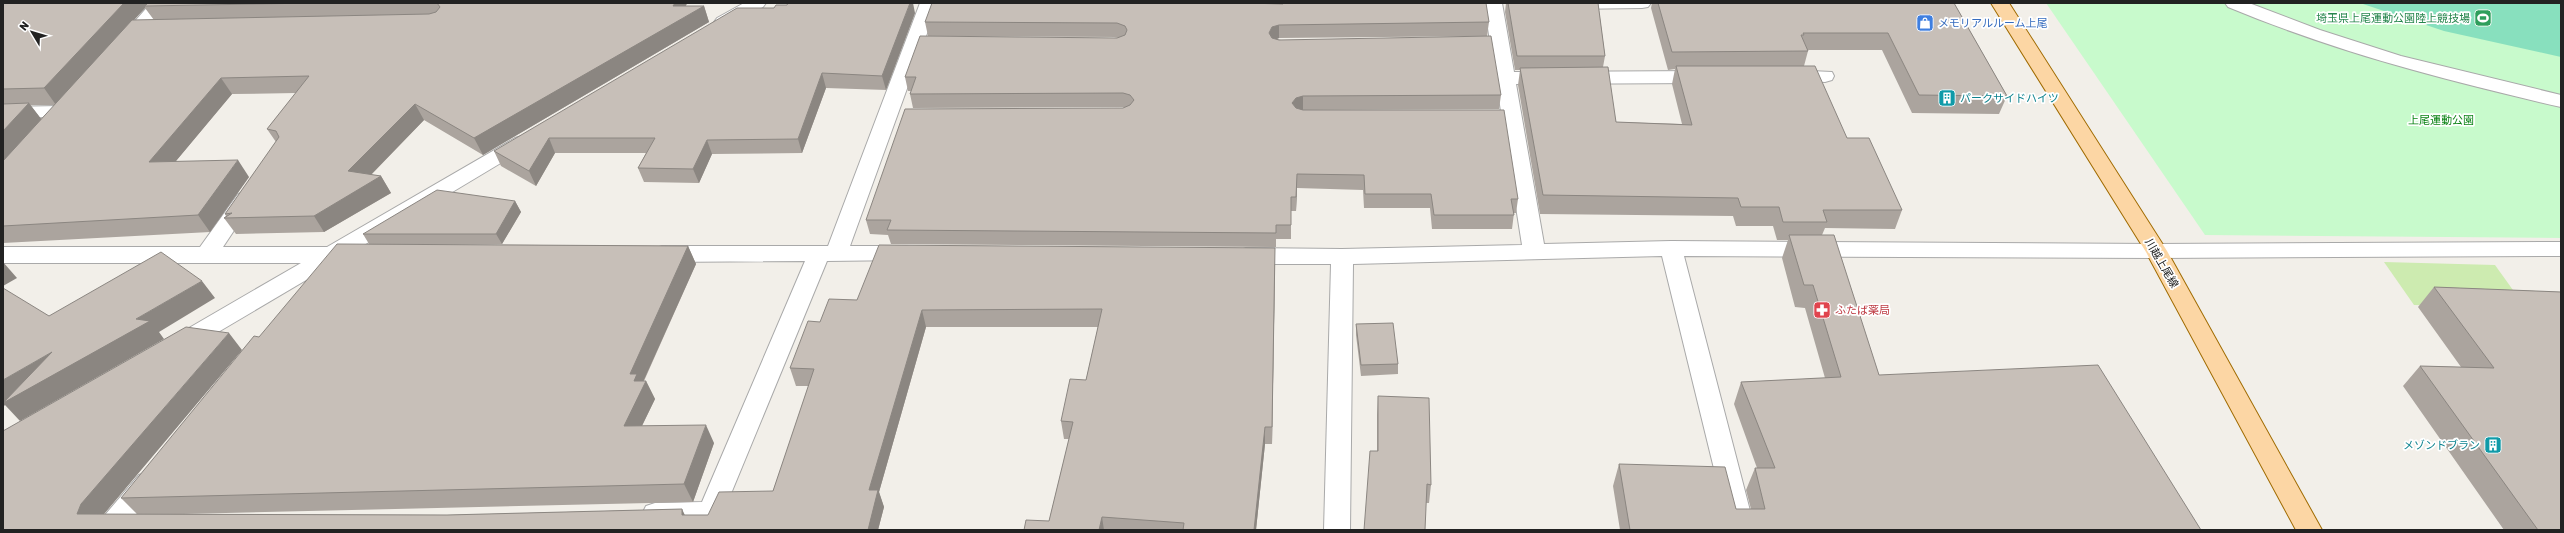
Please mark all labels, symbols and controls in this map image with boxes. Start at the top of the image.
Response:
sports icon: 埼玉県上尾運動公園陸上競技場 [2473,8,2493,28]
north arrow [12,12,52,52]
place label: 埼玉県上尾運動公園陸上競技場 [2316,12,2470,25]
shop icon: メモリアルルーム上尾 [1915,13,1935,33]
place label: メモリアルルーム上尾 [1938,17,2048,30]
text: N [17,19,32,33]
building icon: パークサイドハイツ [1937,88,1957,108]
place label: パークサイドハイツ [1960,92,2059,105]
park label: 上尾運動公園 [2408,114,2474,127]
street label: 川越上尾線 [2142,236,2181,290]
pharmacy icon: ふたば薬局 [1812,300,1832,320]
place label: ふたば薬局 [1835,304,1890,317]
building icon: メゾンドブラン [2483,435,2503,455]
place label: メゾンドブラン [2403,439,2480,452]

